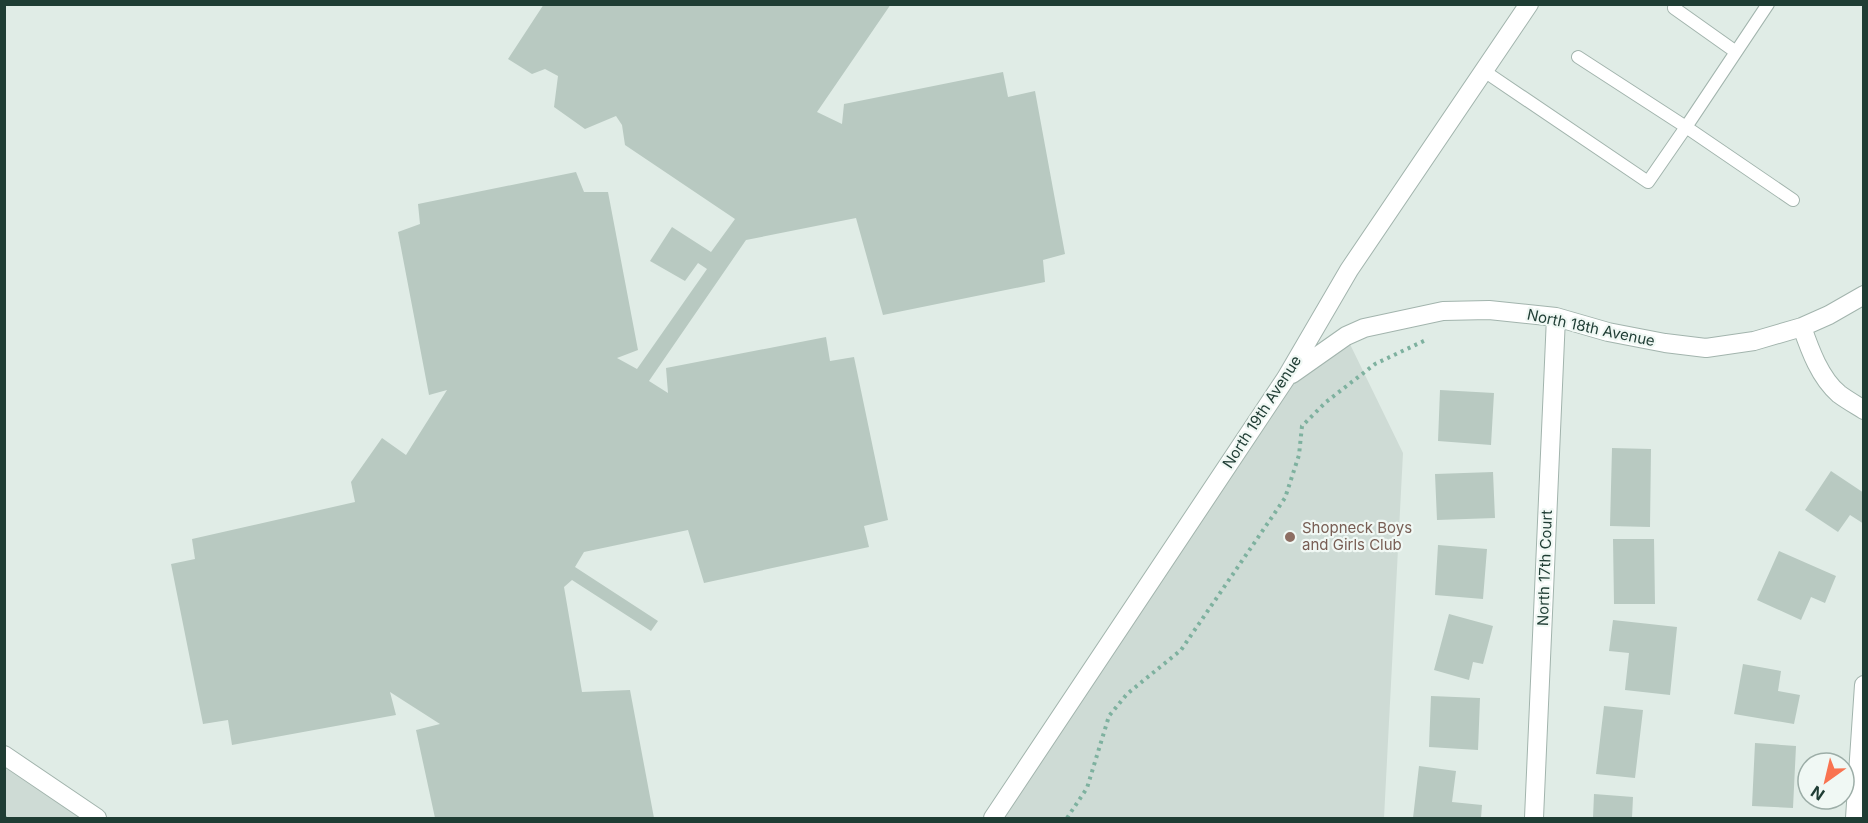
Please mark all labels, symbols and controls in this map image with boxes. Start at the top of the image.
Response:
street label: North 18th Avenue [1525,305,1657,350]
street label: North 19th Avenue [1218,352,1305,472]
street label: North 17th Court [1533,509,1556,626]
place label: Shopneck Boys and Girls Club [1302,518,1412,554]
marker: Shopneck Boys and Girls Club [1283,530,1297,544]
north arrow [1796,751,1856,811]
text: N [1807,782,1828,805]

